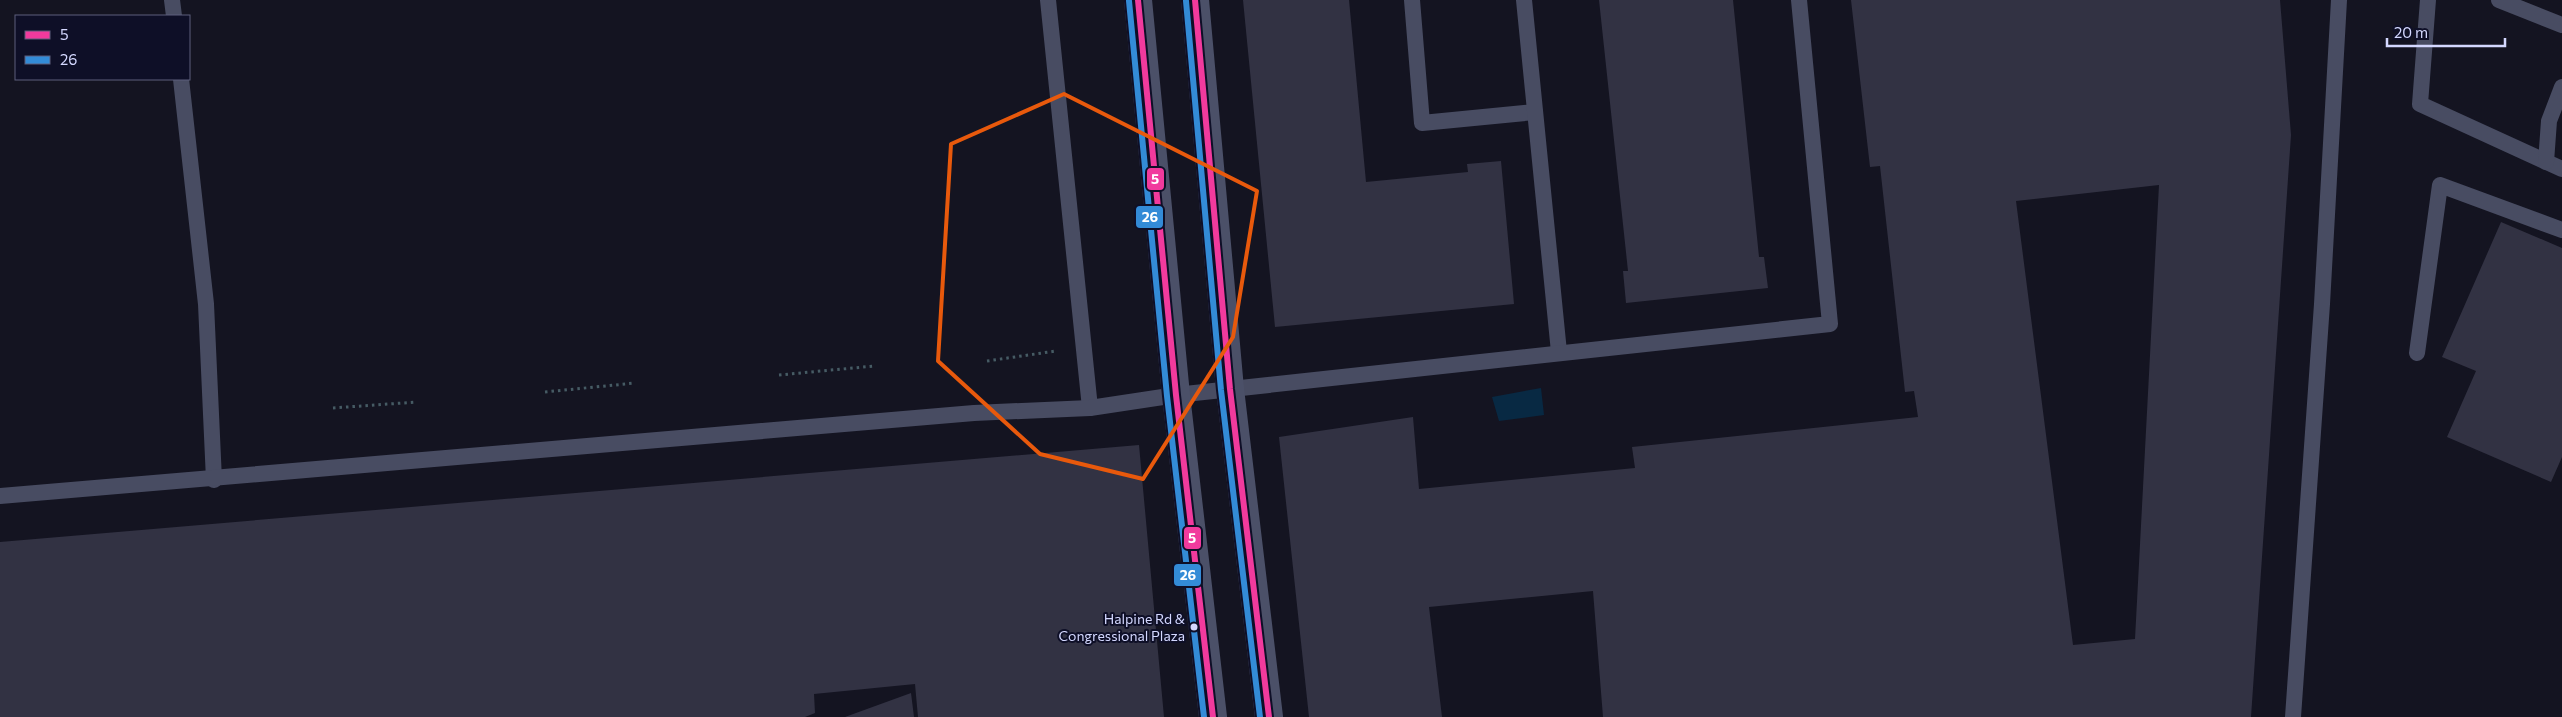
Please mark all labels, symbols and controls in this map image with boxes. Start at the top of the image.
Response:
legend [15,15,190,80]
scale bar [2387,15,2504,47]
text: 20 m [2394,23,2428,41]
text: 5 [60,25,69,43]
text: 26 [60,50,77,68]
line badge: 5 [1146,167,1165,191]
text: 5 [1151,170,1159,187]
line badge: 26 [1135,205,1164,229]
text: 26 [1142,208,1159,225]
line badge: 5 [1183,526,1202,550]
text: 5 [1188,529,1196,546]
line badge: 26 [1173,563,1202,587]
text: 26 [1180,566,1197,583]
place label: Halpine Rd & Congressional Plaza [1058,610,1186,644]
marker: Halpine Rd & Congressional Plaza [1189,622,1199,632]

